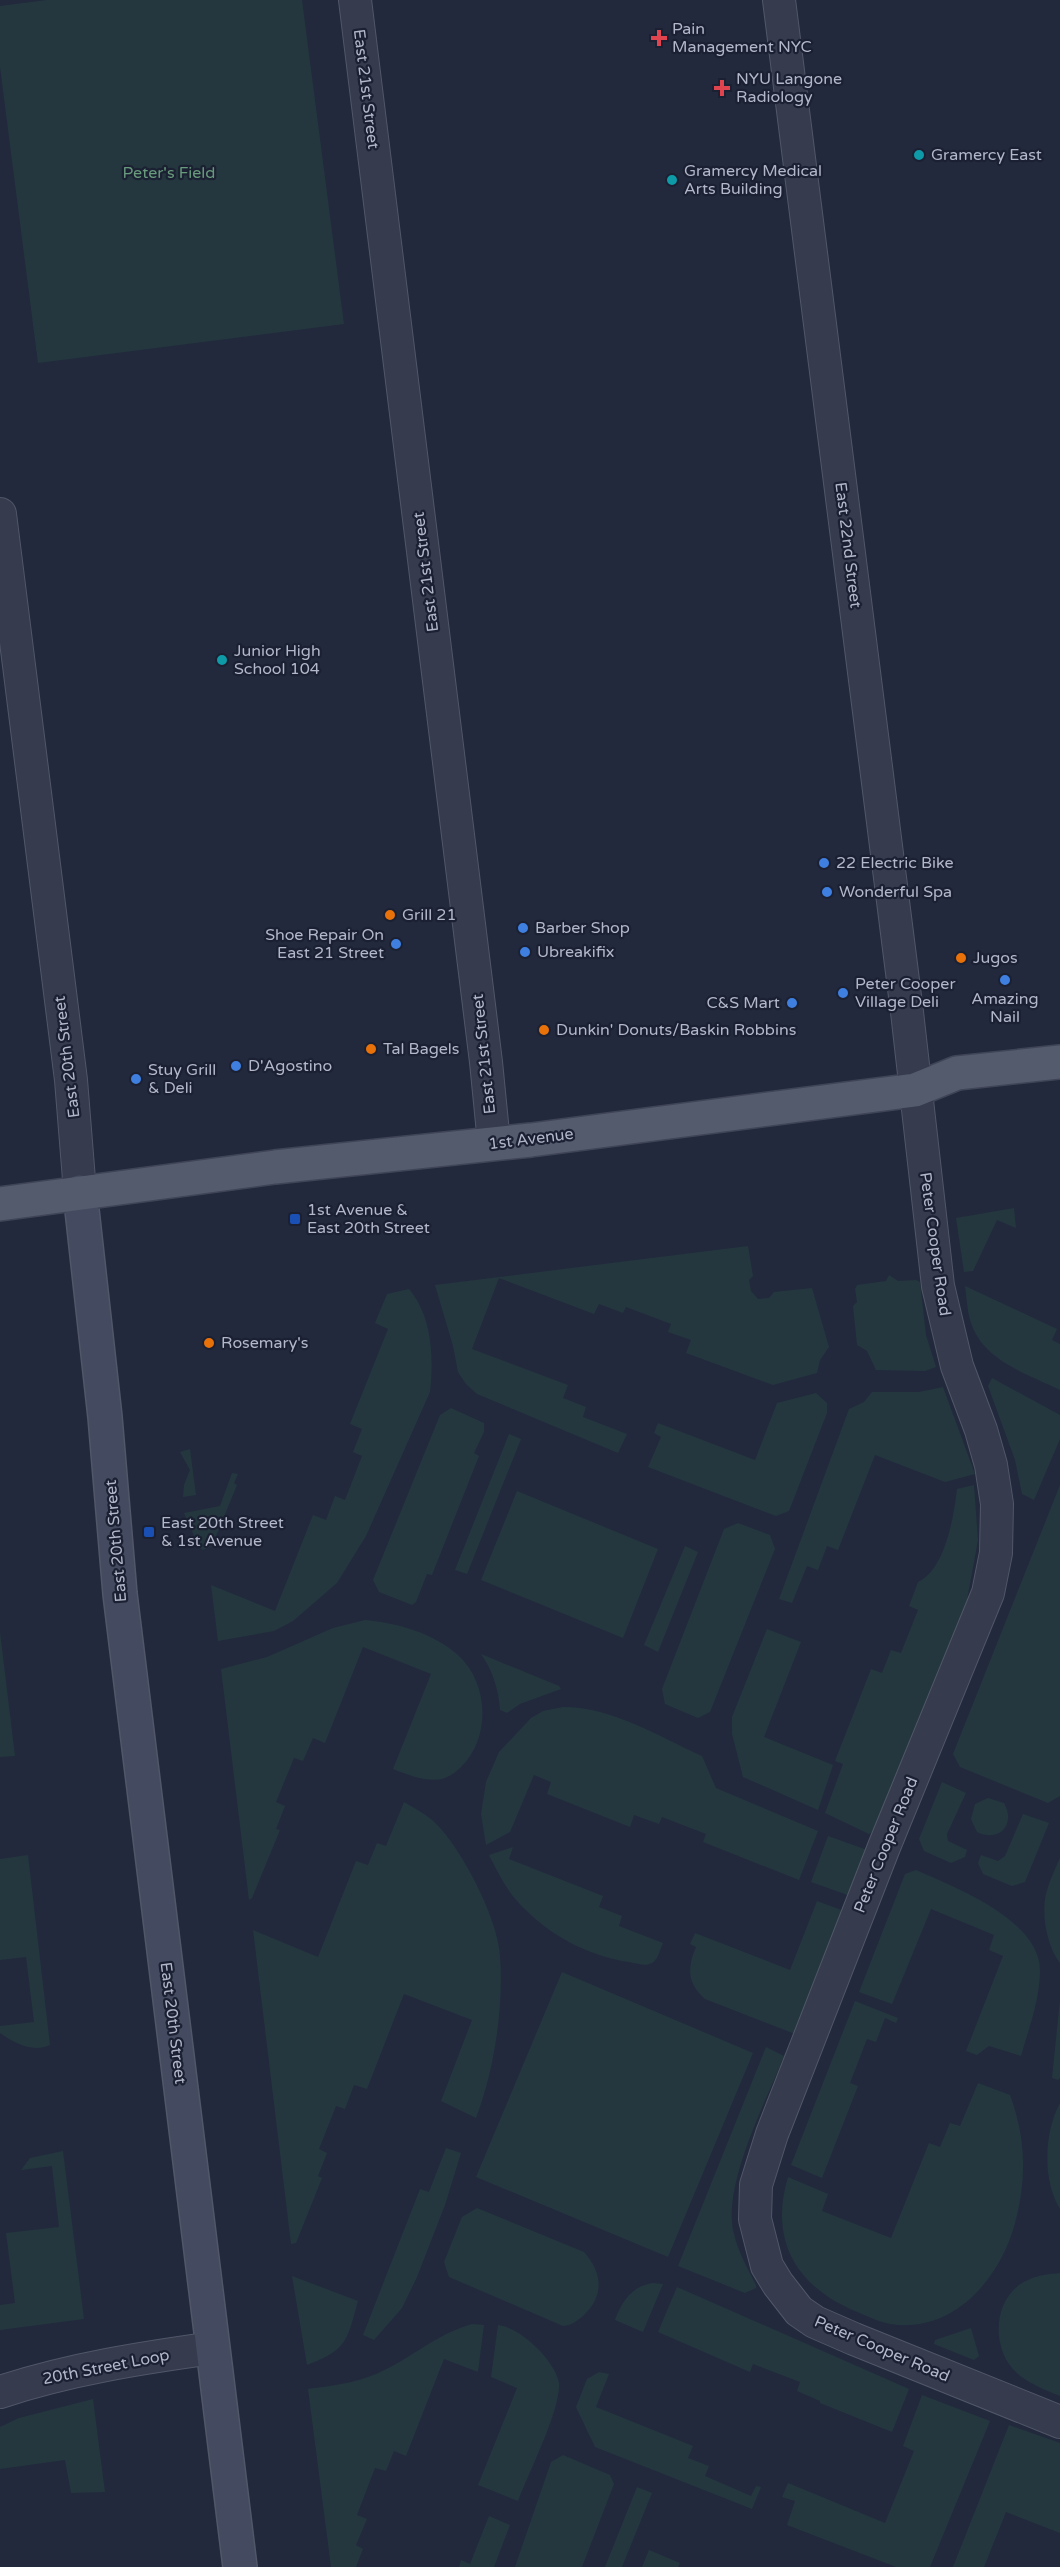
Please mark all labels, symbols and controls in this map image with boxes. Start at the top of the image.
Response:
place label: Pain Management NYC [672,19,812,57]
street label: East 21st Street [349,28,383,150]
marker: Pain Management NYC [650,29,668,47]
place label: NYU Langone Radiology [736,69,842,107]
marker: NYU Langone Radiology [713,79,731,97]
place label: Gramercy East [931,145,1042,165]
marker: Gramercy East [912,148,926,162]
place label: Gramercy Medical Arts Building [684,161,822,199]
park label: Peter's Field [123,163,215,183]
marker: Gramercy Medical Arts Building [665,173,679,187]
street label: East 22nd Street [830,481,866,609]
street label: East 21st Street [409,511,443,633]
place label: Junior High School 104 [234,641,321,679]
marker: Junior High School 104 [215,653,229,667]
place label: 22 Electric Bike [836,853,954,873]
marker: 22 Electric Bike [817,856,831,870]
place label: Wonderful Spa [839,882,952,902]
marker: Wonderful Spa [820,885,834,899]
place label: Grill 21 [402,905,456,925]
marker: Grill 21 [383,908,397,922]
place label: Barber Shop [535,918,630,938]
marker: Barber Shop [516,921,530,935]
place label: Shoe Repair On East 21 Street [265,925,384,963]
marker: Shoe Repair On East 21 Street [389,937,403,951]
place label: Ubreakifix [537,942,615,962]
marker: Ubreakifix [518,945,532,959]
place label: Jugos [973,948,1018,968]
marker: Jugos [954,951,968,965]
marker: Amazing Nail [998,973,1012,987]
place label: Peter Cooper Village Deli [855,974,956,1012]
marker: Peter Cooper Village Deli [836,986,850,1000]
place label: Amazing Nail [971,989,1039,1027]
street label: East 21st Street [468,993,500,1115]
place label: C&S Mart [707,993,780,1013]
street label: East 20th Street [50,995,84,1119]
marker: C&S Mart [785,996,799,1010]
place label: Dunkin' Donuts/Baskin Robbins [556,1020,796,1040]
marker: Dunkin' Donuts/Baskin Robbins [537,1023,551,1037]
place label: Tal Bagels [383,1039,460,1059]
marker: Tal Bagels [364,1042,378,1056]
place label: D'Agostino [248,1056,332,1076]
marker: D'Agostino [229,1059,243,1073]
place label: Stuy Grill & Deli [148,1060,216,1098]
marker: Stuy Grill & Deli [129,1072,143,1086]
street label: 1st Avenue [487,1124,575,1154]
street label: Peter Cooper Road [915,1171,955,1317]
place label: 1st Avenue & East 20th Street [307,1200,430,1238]
marker: 1st Avenue & East 20th Street [288,1212,302,1226]
place label: Rosemary's [221,1333,309,1353]
marker: Rosemary's [202,1336,216,1350]
street label: East 20th Street [101,1479,131,1603]
place label: East 20th Street & 1st Avenue [161,1513,284,1551]
marker: East 20th Street & 1st Avenue [142,1525,156,1539]
street label: Peter Cooper Road [850,1774,922,1916]
street label: East 20th Street [156,1961,190,2085]
street label: Peter Cooper Road [811,2311,953,2387]
street label: 20th Street Loop [41,2345,171,2389]

